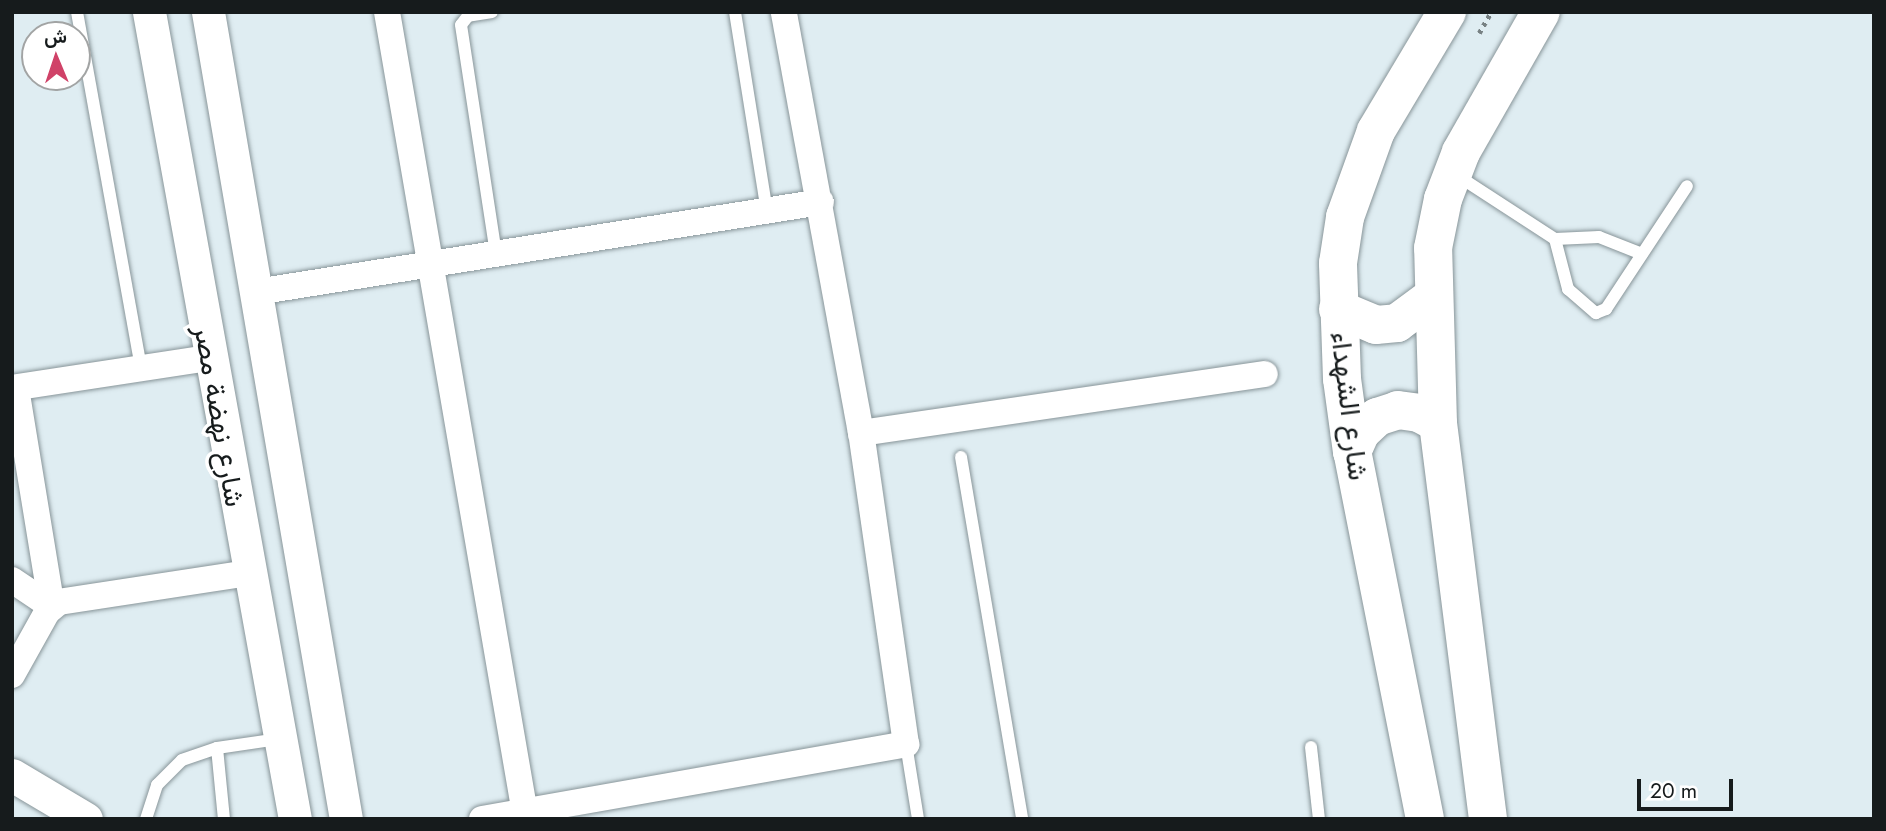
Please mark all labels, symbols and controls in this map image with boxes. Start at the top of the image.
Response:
north arrow [21,21,91,91]
text: ش [43,23,67,50]
street label: شارع نهضة مصر [187,323,251,509]
street label: شارع الشهداء [1323,330,1375,482]
scale bar [1641,764,1737,808]
text: 20 m [1650,776,1697,806]

